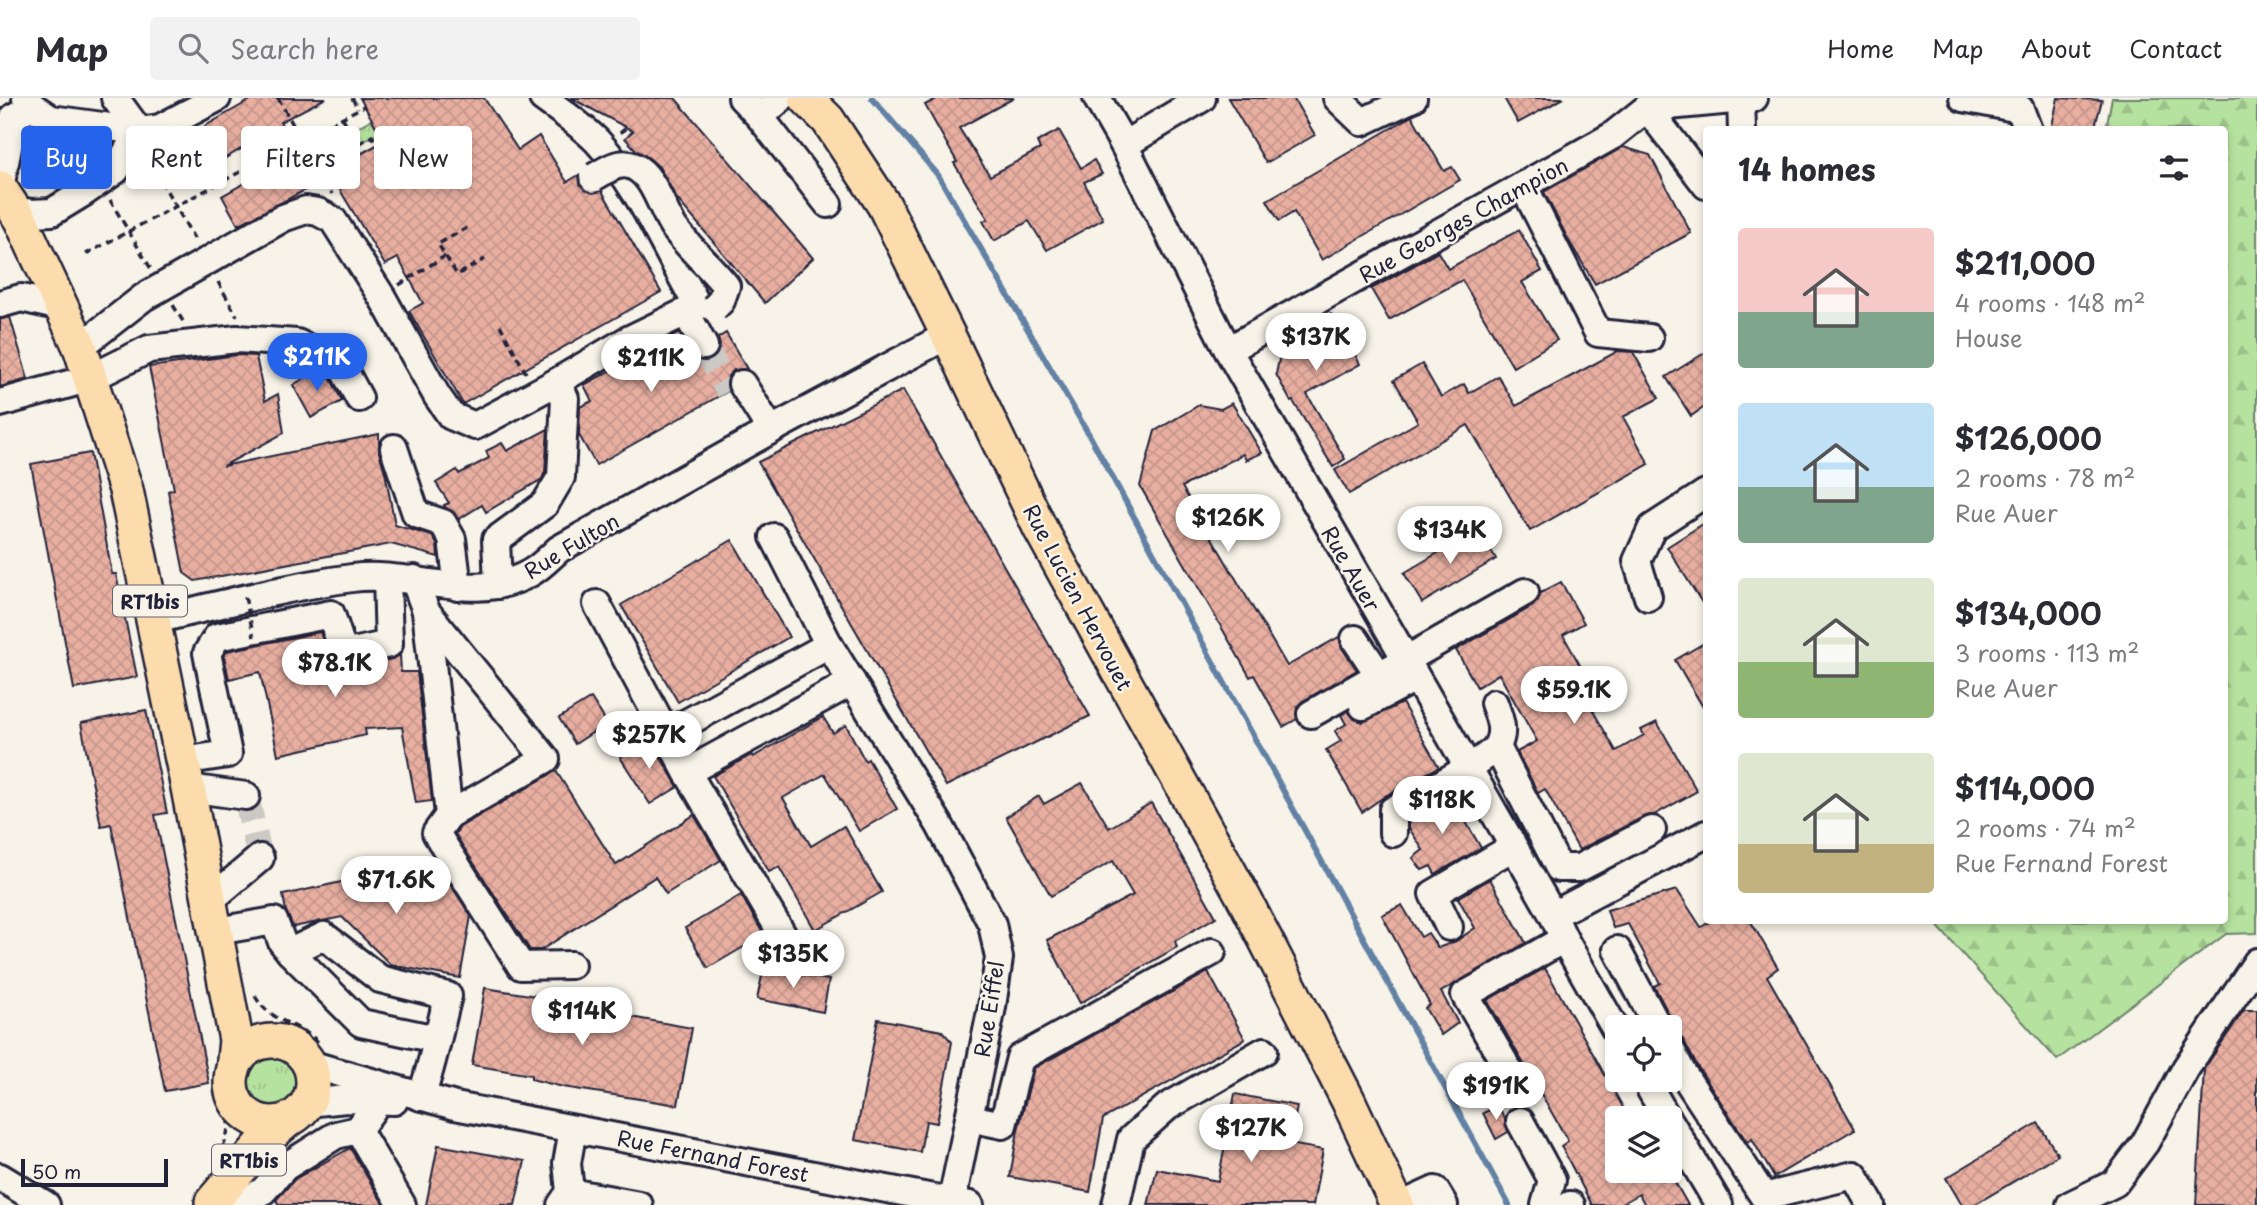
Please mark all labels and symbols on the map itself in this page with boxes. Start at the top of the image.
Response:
street label: Rue Georges Champion [1353,148,1573,290]
pin: $137K [1267,314,1365,373]
pin: $211K [268,334,366,393]
pin: $211K [602,334,700,394]
pin: $126K [1179,494,1277,554]
street label: Rue Lucien Hervouet [1016,498,1142,696]
street label: Rue Fulton [517,504,625,586]
pin: $134K [1401,506,1499,566]
street label: Rue Auer [1315,519,1389,617]
road number: RT1bis [113,586,187,616]
pin: $78.1K [278,640,392,699]
pin: $59.1K [1517,666,1631,726]
pin: $257K [600,712,698,771]
pin: $118K [1393,776,1491,836]
pin: $71.6K [339,856,453,916]
pin: $135K [744,930,842,990]
street label: Rue Eiffel [965,959,1011,1059]
pin: $114K [533,988,631,1047]
pin: $191K [1447,1062,1545,1122]
pin: $127K [1202,1104,1300,1164]
street label: Rue Fernand Forest [615,1121,811,1189]
road number: RT1bis [212,1144,286,1176]
scale bar [21,1156,168,1188]

